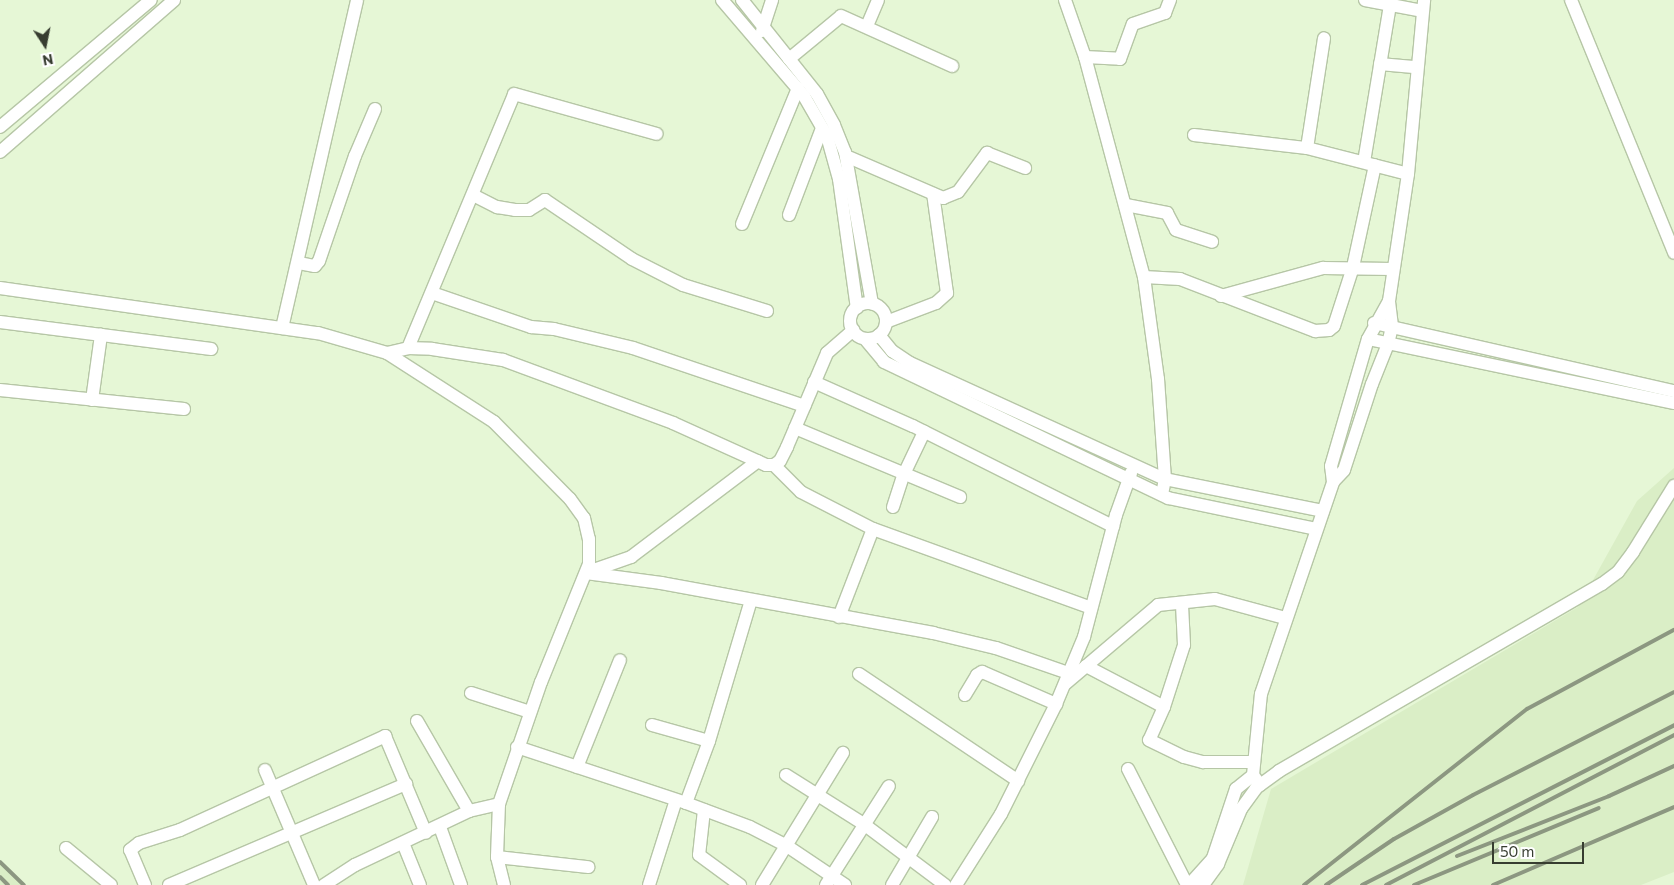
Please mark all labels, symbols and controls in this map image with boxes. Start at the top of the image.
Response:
north arrow [20,20,70,70]
text: N [41,51,55,70]
scale bar [1494,832,1586,864]
text: 50 m [1500,842,1534,860]

